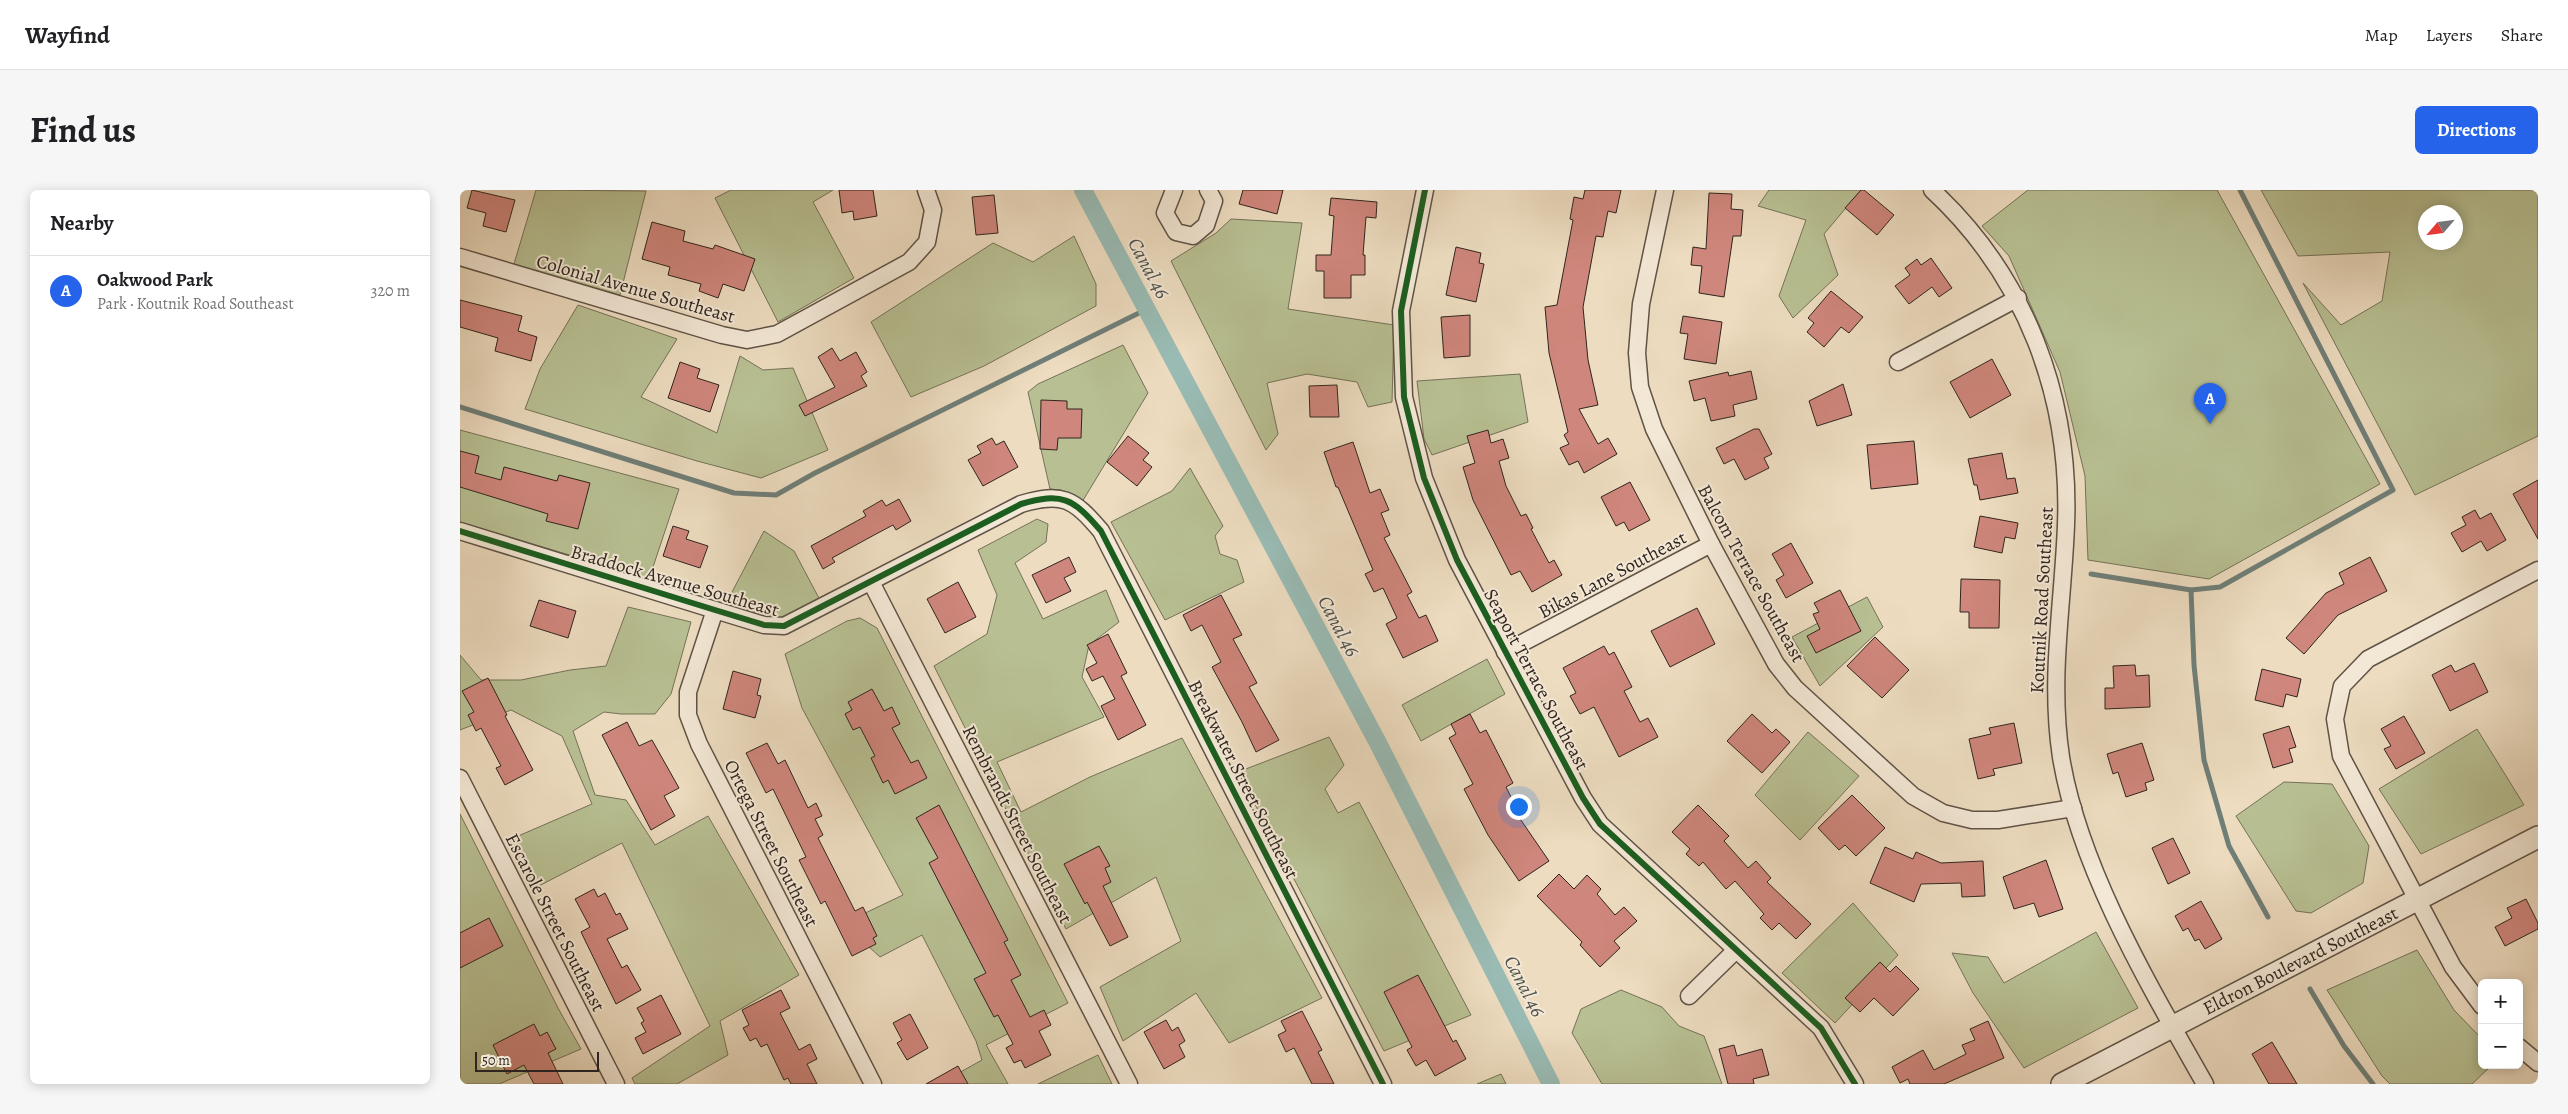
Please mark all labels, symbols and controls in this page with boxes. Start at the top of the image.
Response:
text: Wayfind [25,19,110,51]
text: Map [2365,23,2398,47]
text: Layers [2426,23,2473,47]
text: Share [2501,23,2543,47]
text: Find us [30,106,136,154]
button: Directions [2415,106,2538,154]
north arrow [2418,205,2463,250]
text: Nearby [50,209,113,237]
water label: Canal 46 [1121,233,1176,304]
street label: Colonial Avenue Southeast [533,248,738,330]
text: Oakwood Park [97,267,213,293]
text: A [61,280,71,302]
text: 320 m [371,280,410,302]
text: Park · Koutnik Road Southeast [97,293,294,315]
pin: A [2194,383,2226,424]
street label: Balcom Terrace Southeast [1691,480,1811,667]
street label: Koutnik Road Southeast [2024,506,2060,694]
street label: Bikas Lane Southeast [1534,525,1691,625]
street label: Braddock Avenue Southeast [567,539,782,623]
street label: Seaport Terrace Southeast [1477,584,1595,775]
water label: Canal 46 [1311,591,1366,662]
street label: Breakwater Street Southeast [1181,675,1305,884]
street label: Rembrandt Street Southeast [956,721,1078,928]
street label: Ortega Street Southeast [718,755,825,932]
your location [1506,794,1532,820]
street label: Escarole Street Southeast [499,829,611,1016]
street label: Eldron Boulevard Southeast [2198,900,2403,1022]
water label: Canal 46 [1498,951,1552,1022]
map controls [2478,979,2523,1069]
button: + [2478,979,2523,1024]
button: − [2478,1024,2523,1069]
scale bar [475,1049,599,1072]
text: 50 m [482,1051,510,1070]

